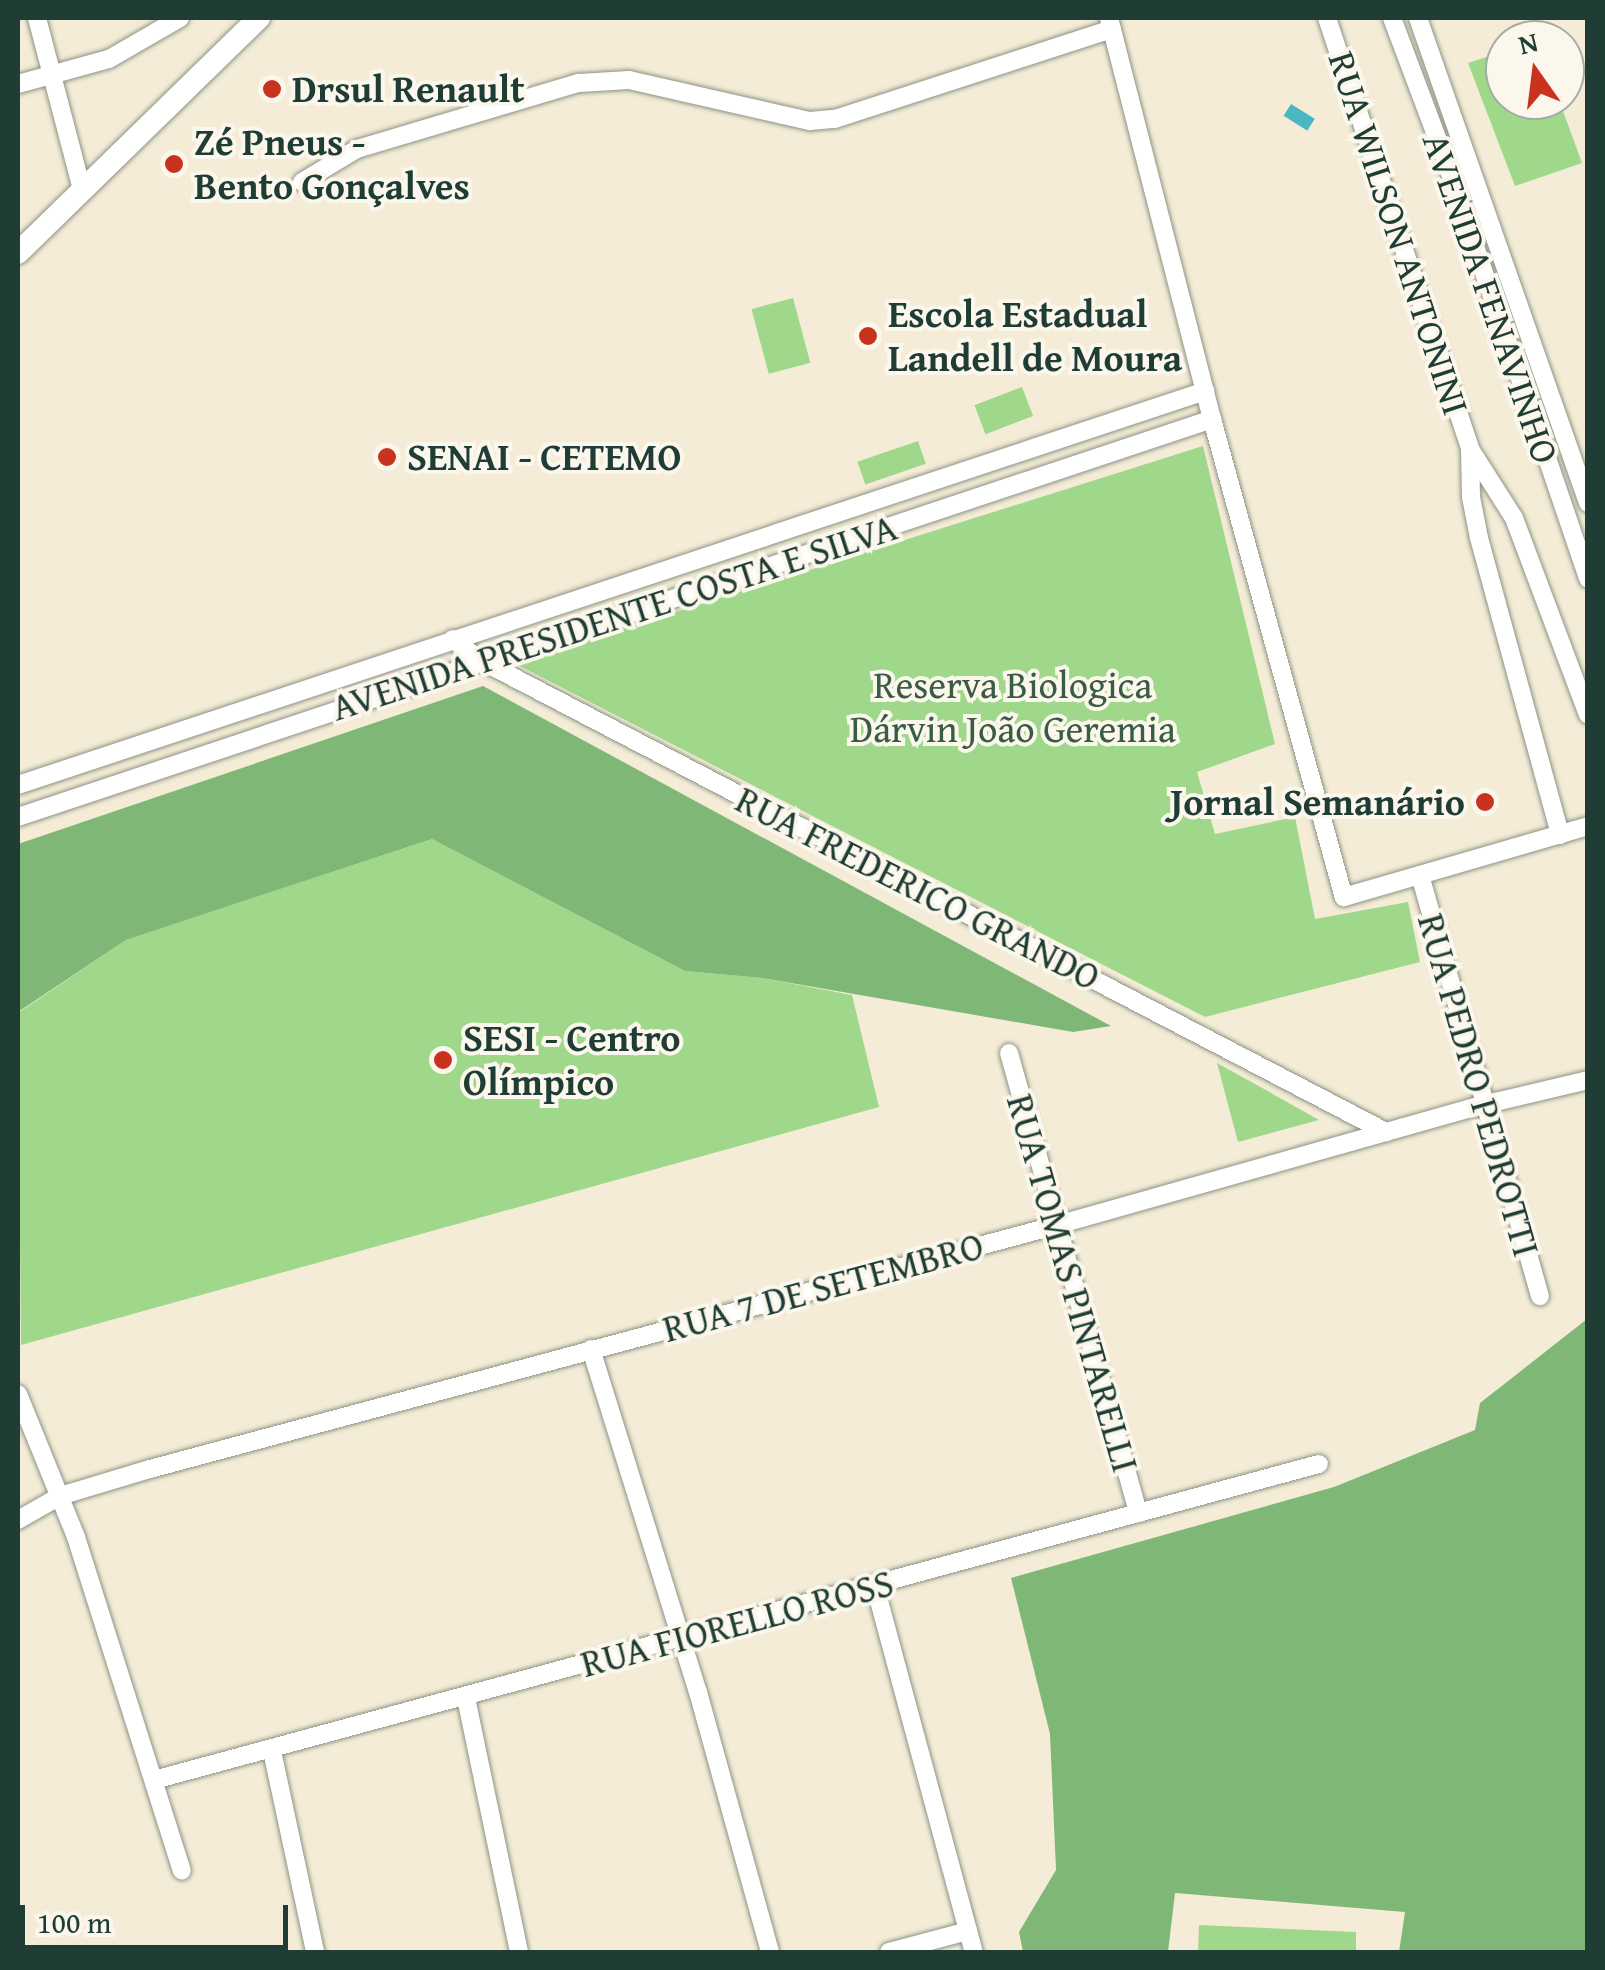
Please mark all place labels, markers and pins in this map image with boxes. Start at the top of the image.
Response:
place label: Drsul Renault [292,66,525,112]
marker: Drsul Renault [261,78,283,100]
place label: Zé Pneus - Bento Gonçalves [194,119,470,208]
marker: Zé Pneus - Bento Gonçalves [163,153,185,175]
place label: Escola Estadual Landell de Moura [888,291,1182,380]
marker: Escola Estadual Landell de Moura [857,325,879,347]
place label: SENAI - CETEMO [407,434,681,480]
marker: SENAI - CETEMO [376,446,398,468]
place label: Jornal Semanário [1170,779,1465,825]
marker: Jornal Semanário [1474,791,1496,813]
place label: SESI - Centro Olímpico [463,1015,681,1104]
marker: SESI - Centro Olímpico [432,1049,454,1071]

